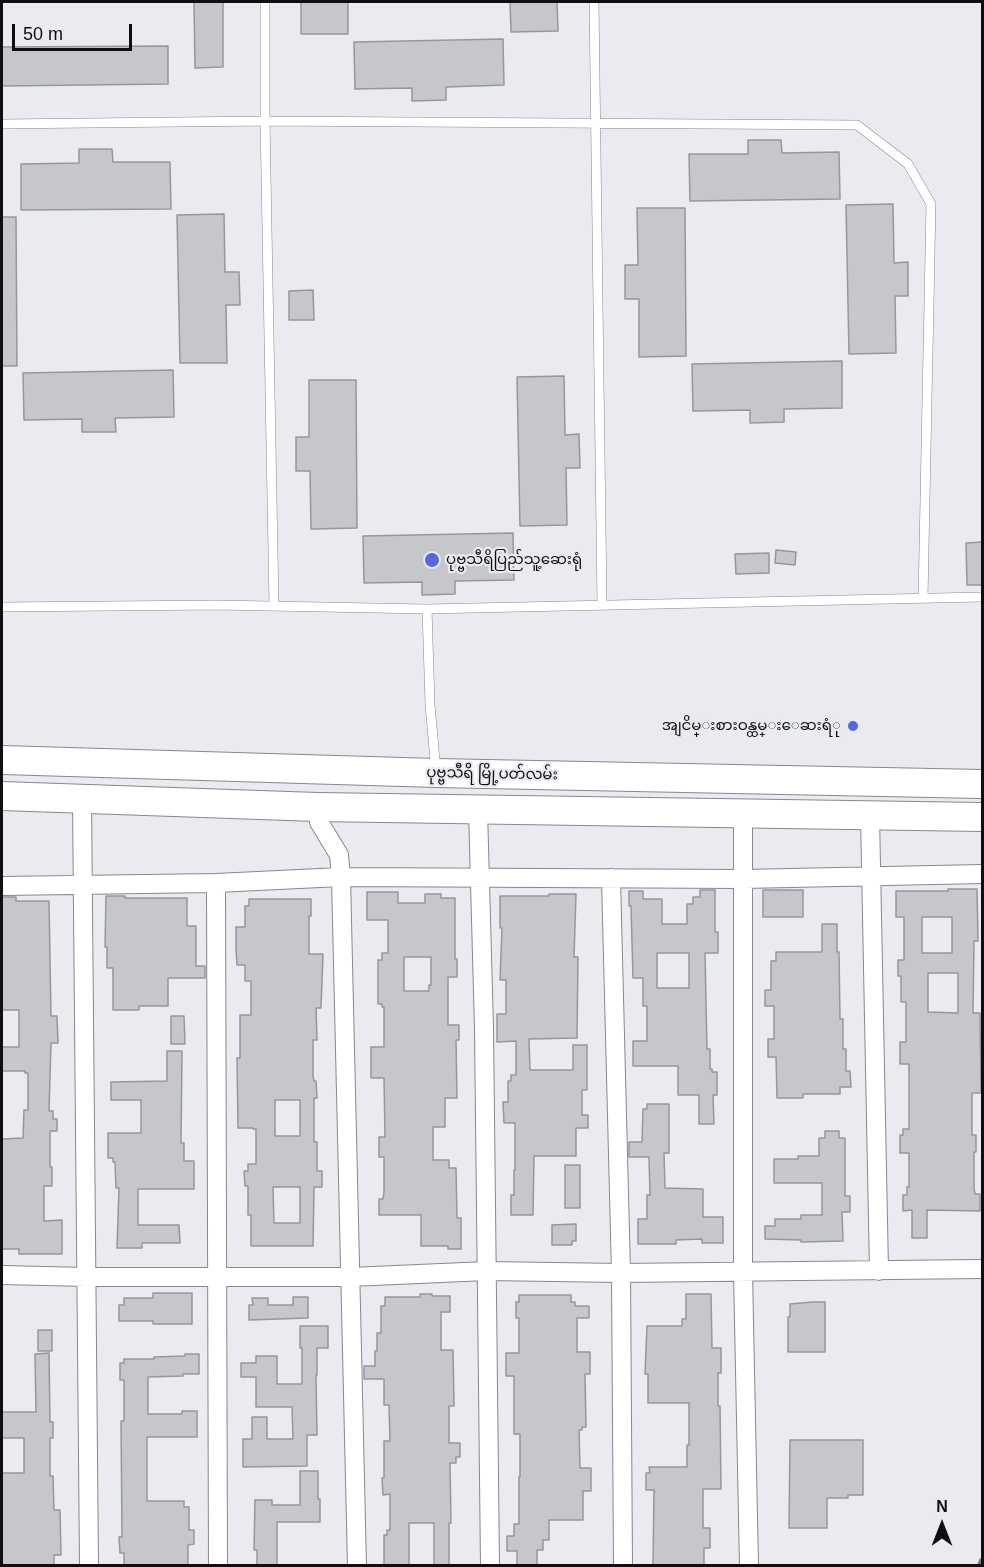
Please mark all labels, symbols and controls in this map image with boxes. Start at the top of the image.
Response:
scale bar [15,12,135,50]
text: 50 m [23,24,63,44]
marker: ပုဗ္ဗသီရိပြည်သူ့ဆေးရုံ [423,551,441,569]
place label: ပုဗ္ဗသီရိပြည်သူ့ဆေးရုံ [446,551,582,569]
place label: အျငိမ္းစားဝန္ထမ္းေဆးရံု [662,717,841,735]
marker: အျငိမ္းစားဝန္ထမ္းေဆးရံု [846,719,860,733]
street label: ပုဗ္ဗသီရိ မြို့ပတ်လမ်း [426,764,558,784]
north arrow [912,1495,972,1555]
text: N [936,1498,948,1515]

